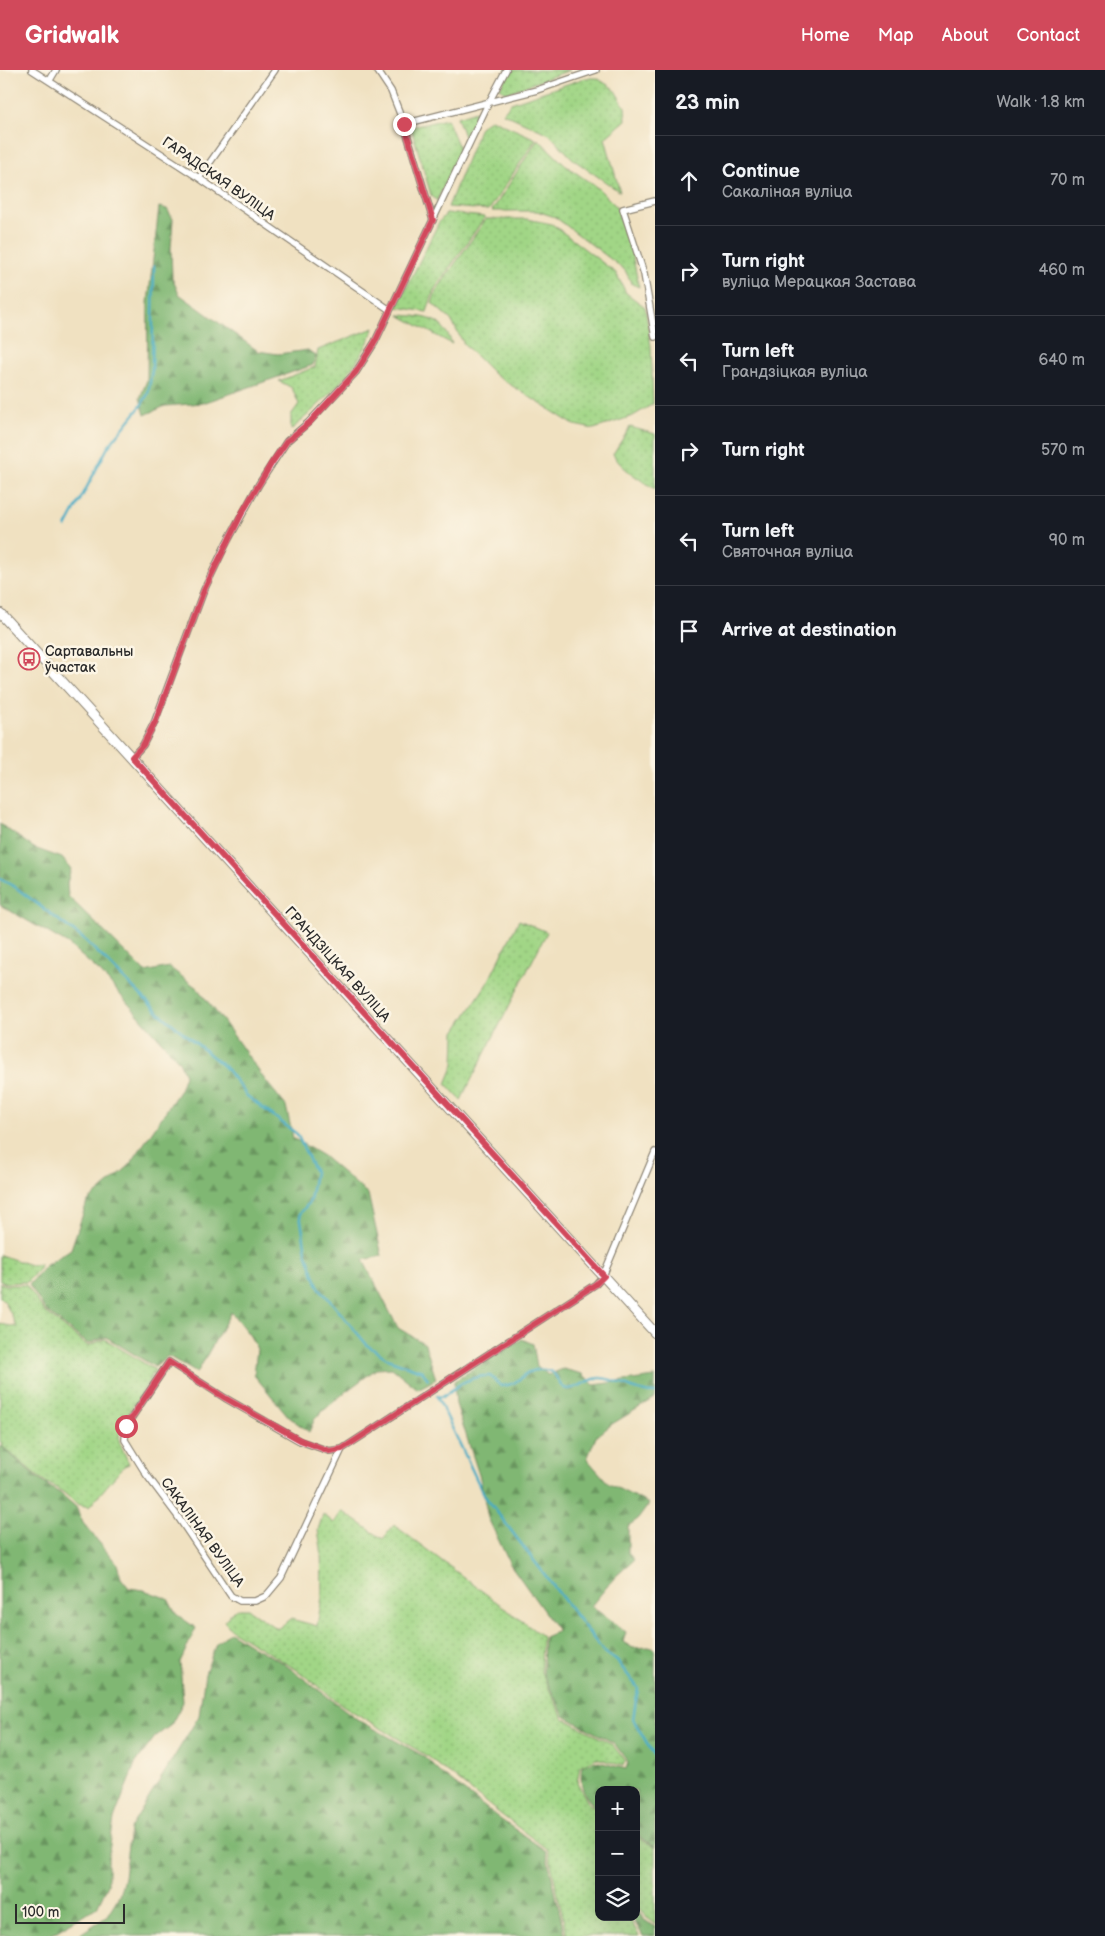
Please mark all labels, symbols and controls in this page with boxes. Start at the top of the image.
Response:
text: Gridwalk [25,21,119,50]
text: Home [801,25,850,46]
text: Map [878,25,914,46]
text: About [942,25,989,46]
text: Contact [1017,25,1080,46]
text: 23 min [675,90,740,115]
text: Walk · 1.8 km [996,93,1085,112]
route end [393,113,416,136]
street label: ГАРАДСКАЯ ВУЛІЦА [159,133,279,224]
text: Continue [722,160,800,183]
icon: ahead [675,167,703,195]
text: 70 m [1050,171,1085,190]
text: Сакаліная вуліца [722,183,852,202]
text: Turn right [722,250,805,273]
icon: right [675,257,703,285]
text: 460 m [1039,261,1085,280]
text: вуліца Мерацкая Застава [722,273,916,292]
text: Turn left [722,340,794,363]
icon: left [675,347,703,375]
text: 640 m [1039,351,1085,370]
text: Грандзіцкая вуліца [722,363,868,382]
icon: right [675,437,703,465]
text: Turn right [722,439,805,462]
text: 570 m [1041,441,1085,460]
text: Turn left [722,520,794,543]
icon: left [675,527,703,555]
text: 90 m [1049,531,1085,550]
text: Святочная вуліца [722,543,853,562]
icon: arrive [675,617,703,645]
text: Arrive at destination [722,619,897,642]
place label: Сартавальны ўчастак [45,643,133,676]
bus stop icon: Сартавальны ўчастак [17,647,41,671]
street label: ГРАНДЗІЦКАЯ ВУЛІЦА [281,903,394,1026]
route start [115,1415,138,1438]
street label: САКАЛІНАЯ ВУЛІЦА [157,1474,248,1591]
map controls [595,1786,640,1921]
button: + [595,1786,640,1831]
button: − [595,1831,640,1876]
button: layers [595,1876,640,1921]
scale bar [15,1901,125,1924]
text: 100 m [22,1904,59,1921]

